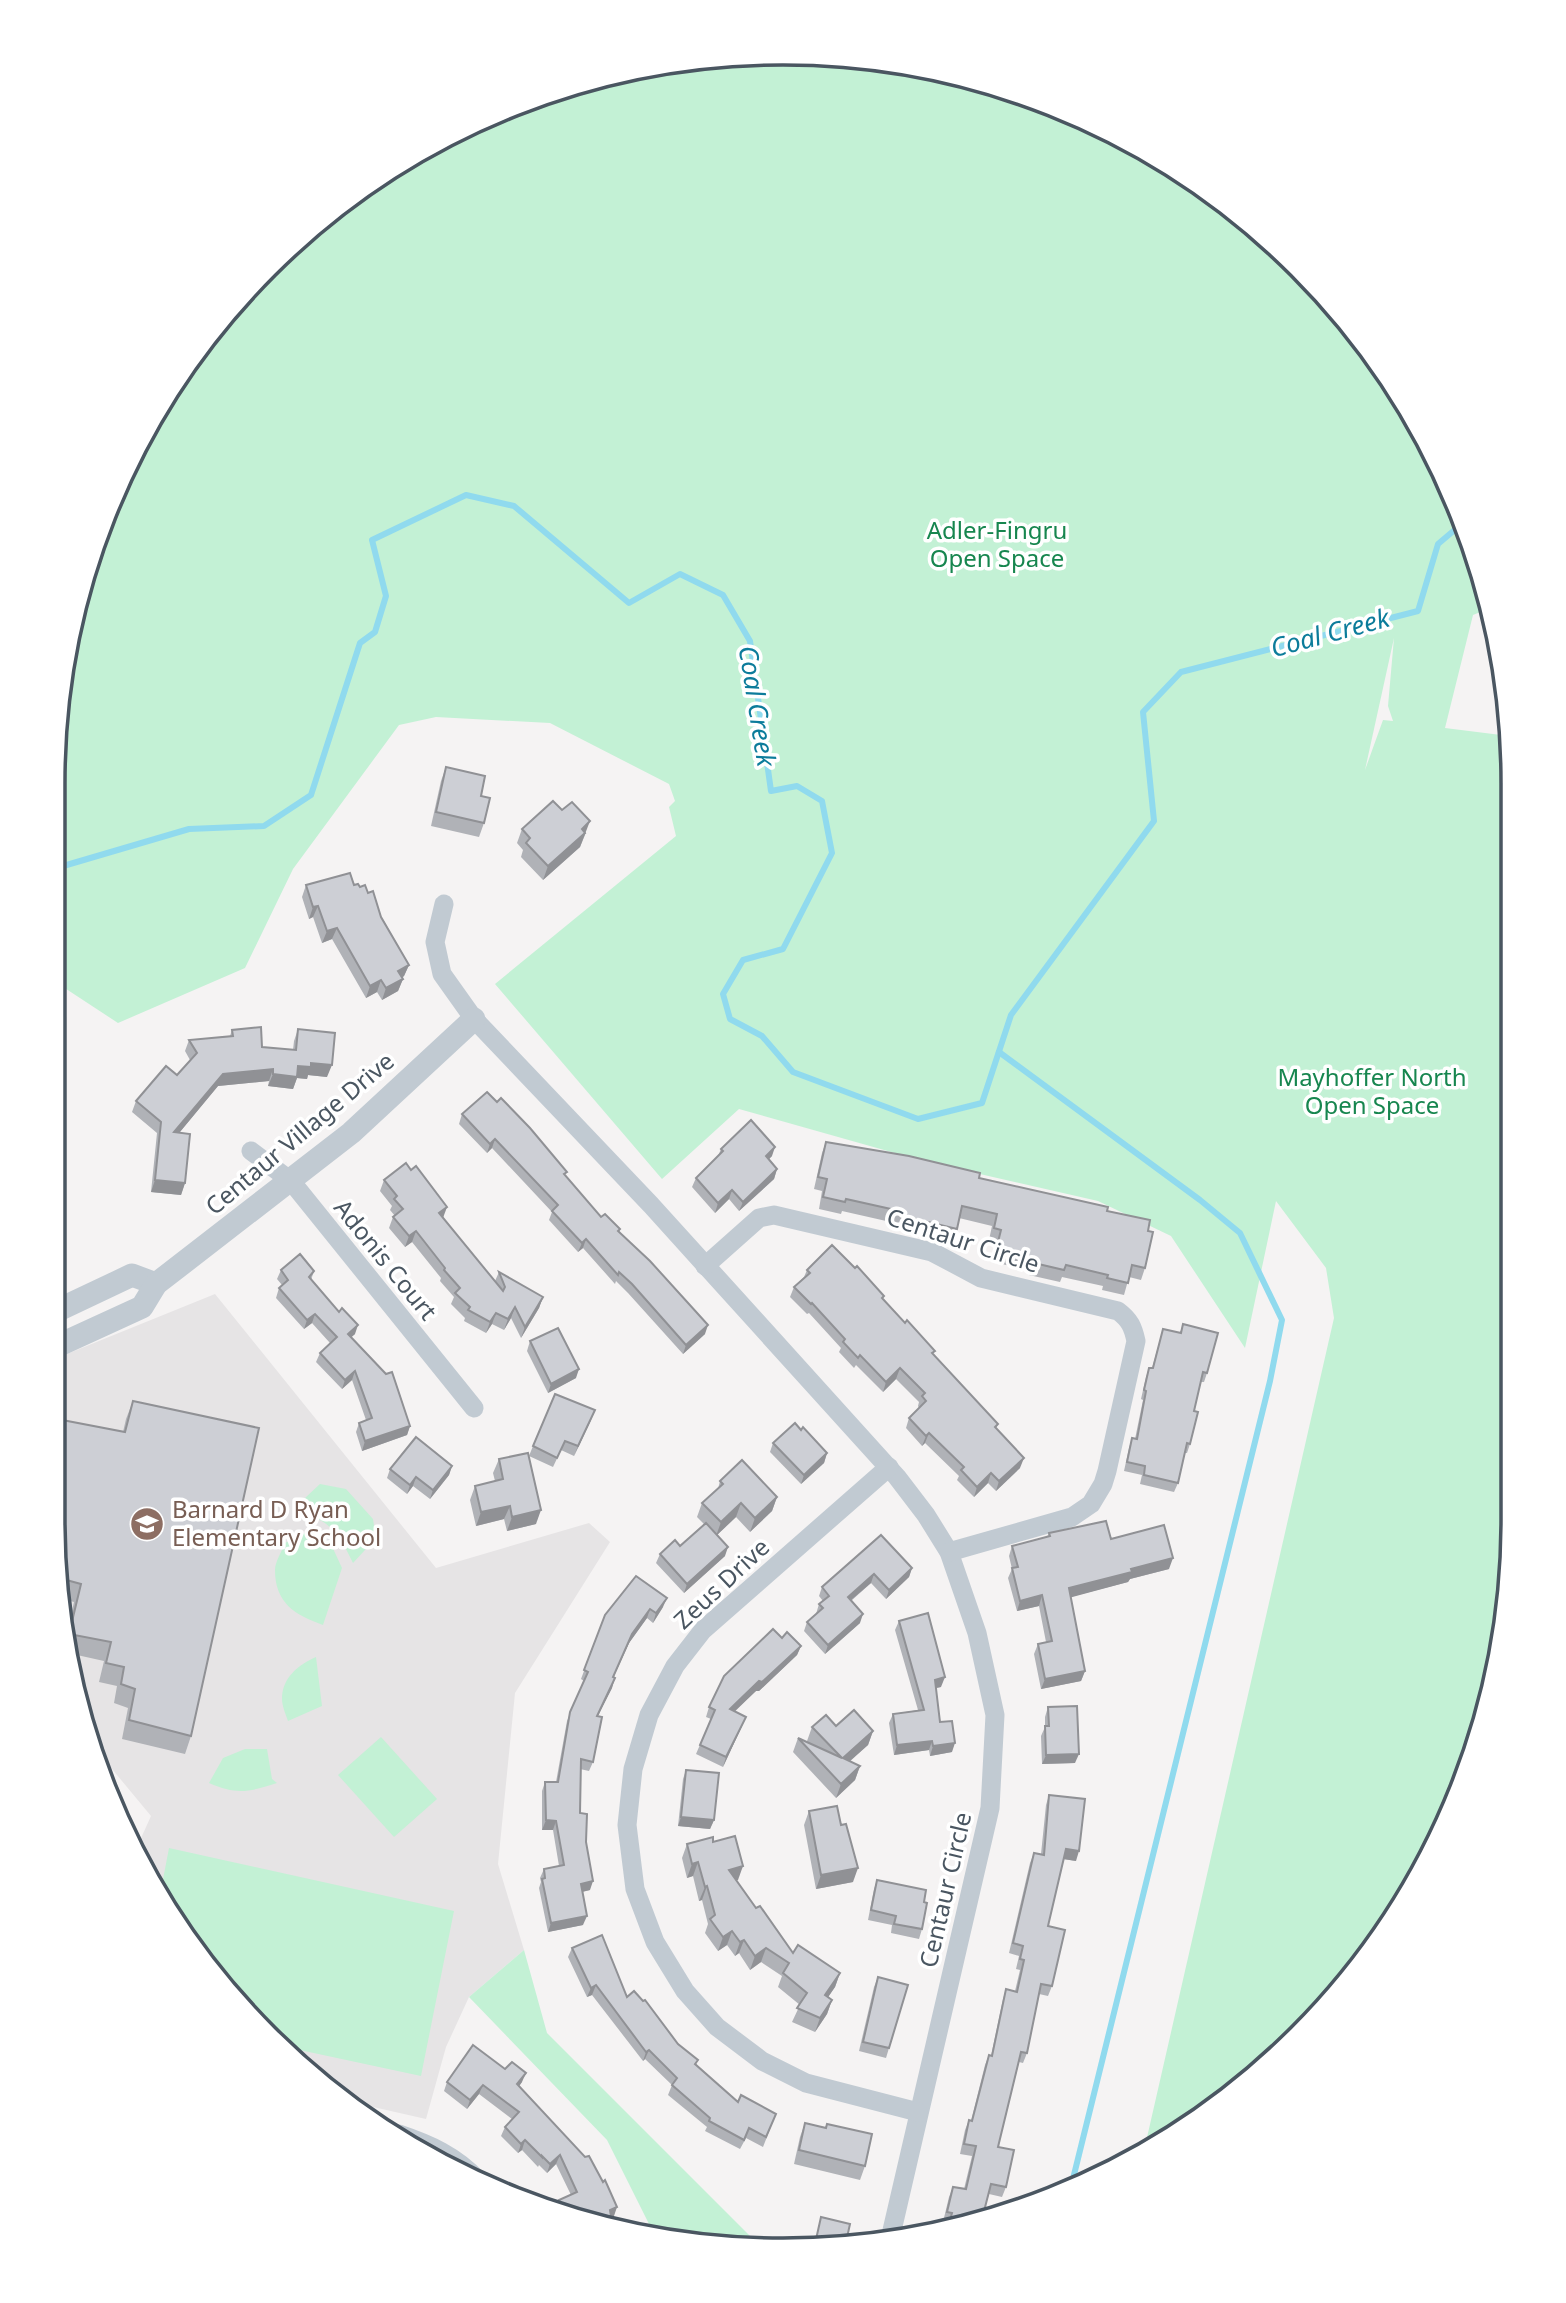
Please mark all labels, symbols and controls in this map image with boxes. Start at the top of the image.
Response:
park label: Adler-Fingru Open Space [927,513,1067,574]
water label: Coal Creek [1266,599,1394,665]
water label: Coal Creek [731,643,785,770]
street label: Centaur Village Drive [198,1044,400,1222]
park label: Mayhoffer North Open Space [1277,1060,1467,1121]
street label: Adonis Court [327,1192,445,1327]
street label: Centaur Circle [883,1199,1044,1280]
place label: Barnard D Ryan Elementary School [172,1492,381,1553]
school or university icon: Barnard D Ryan Elementary School [128,1505,166,1543]
street label: Zeus Drive [666,1530,776,1636]
street label: Centaur Circle [911,1809,978,1971]

